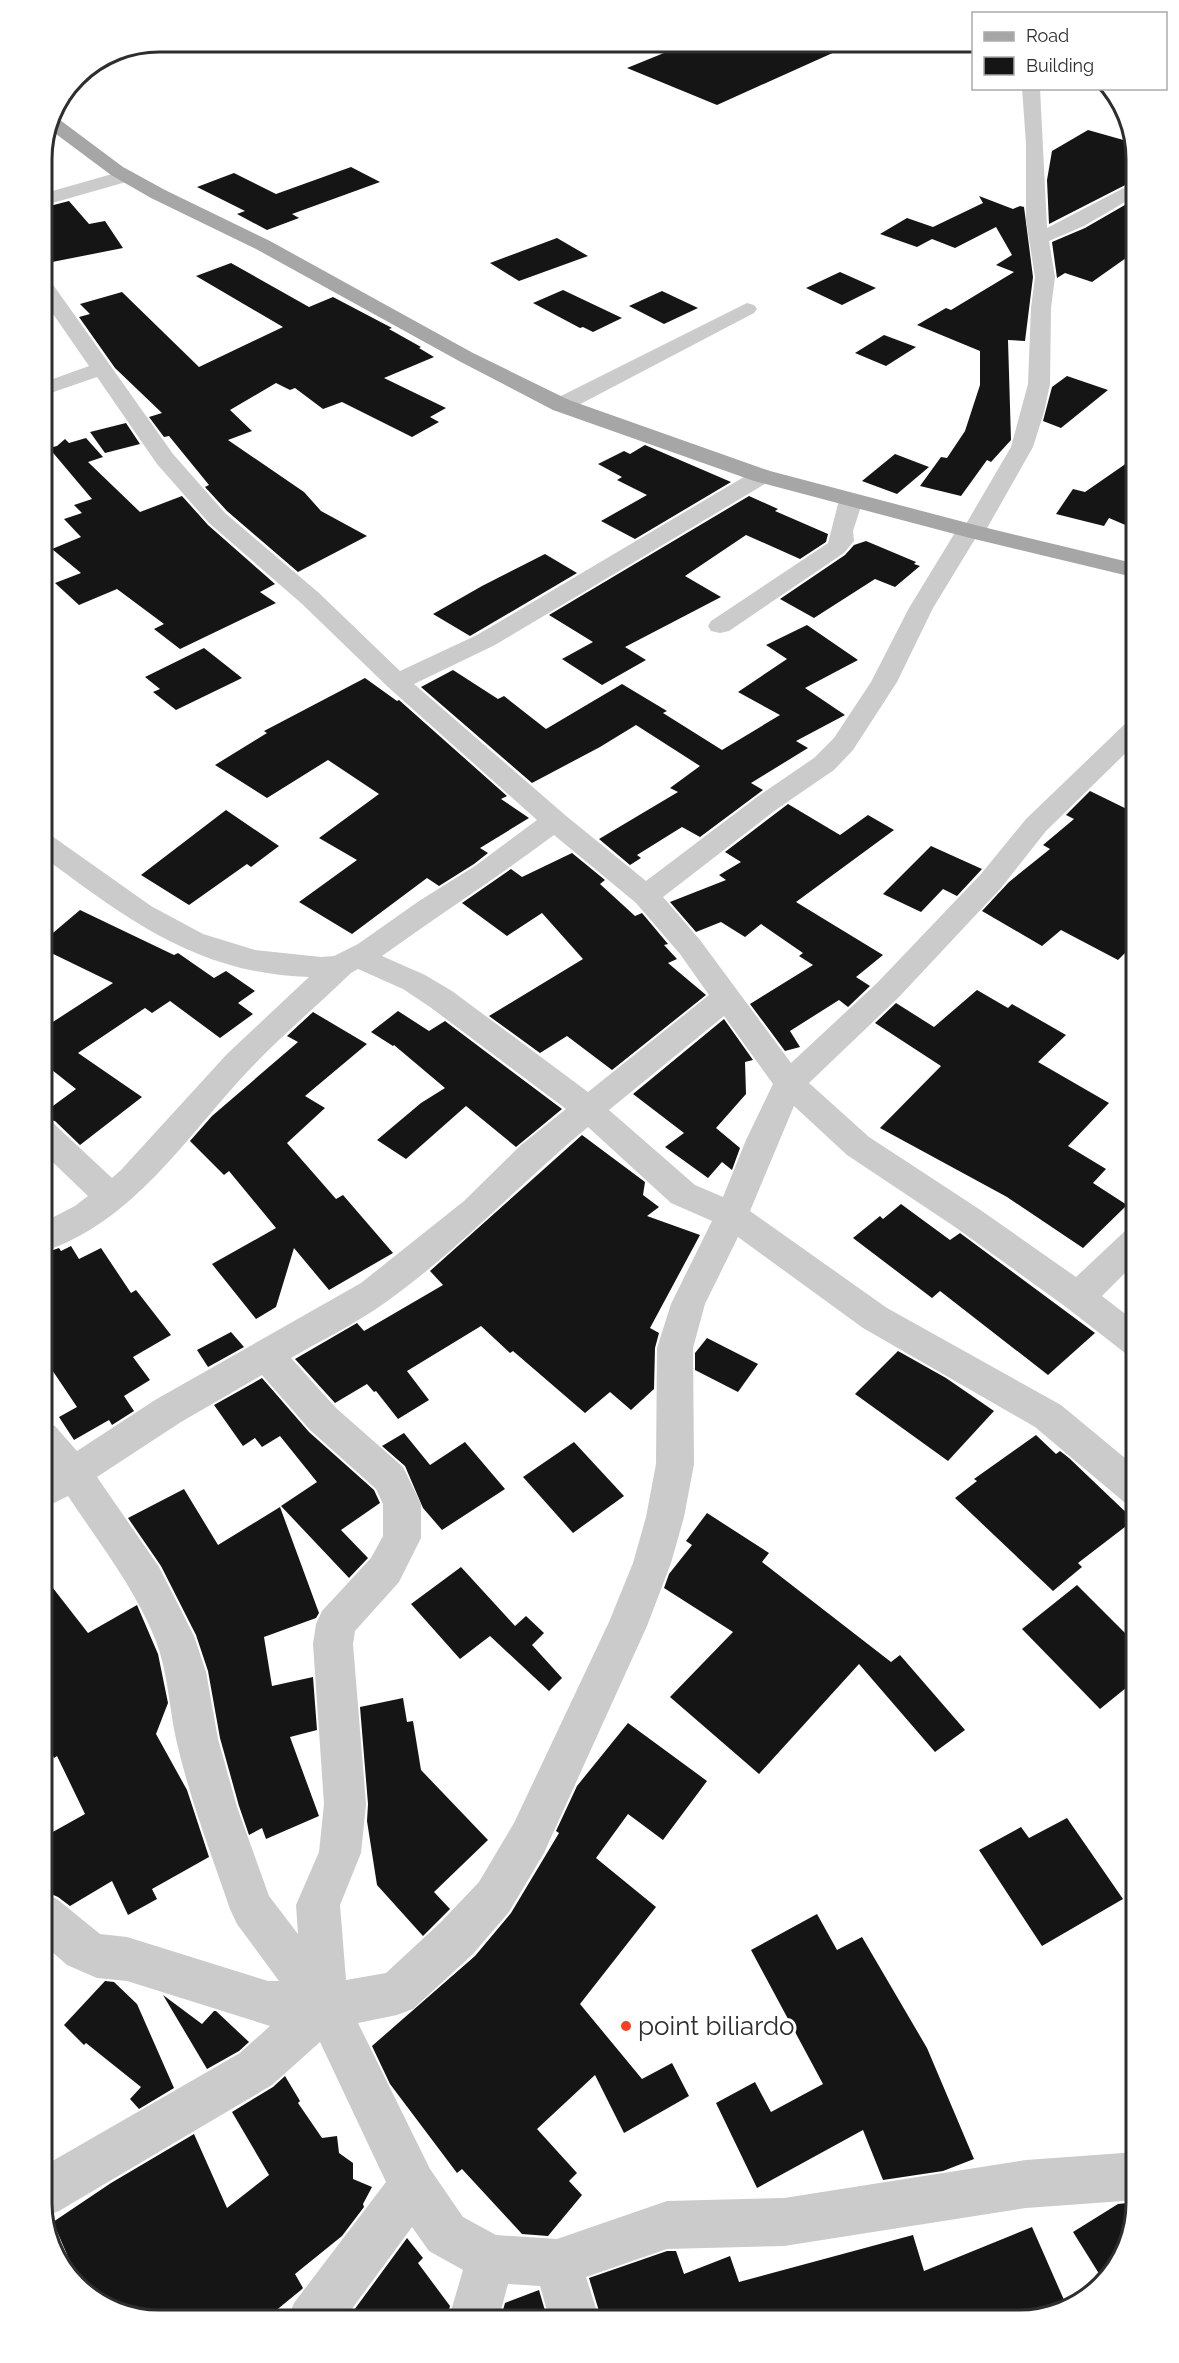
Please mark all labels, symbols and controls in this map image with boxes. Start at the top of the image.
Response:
legend [972,12,1167,90]
text: Road [1026,25,1069,46]
text: Building [1026,55,1094,76]
place label: point biliardo [638,2011,795,2041]
marker: point biliardo [619,2019,633,2033]

